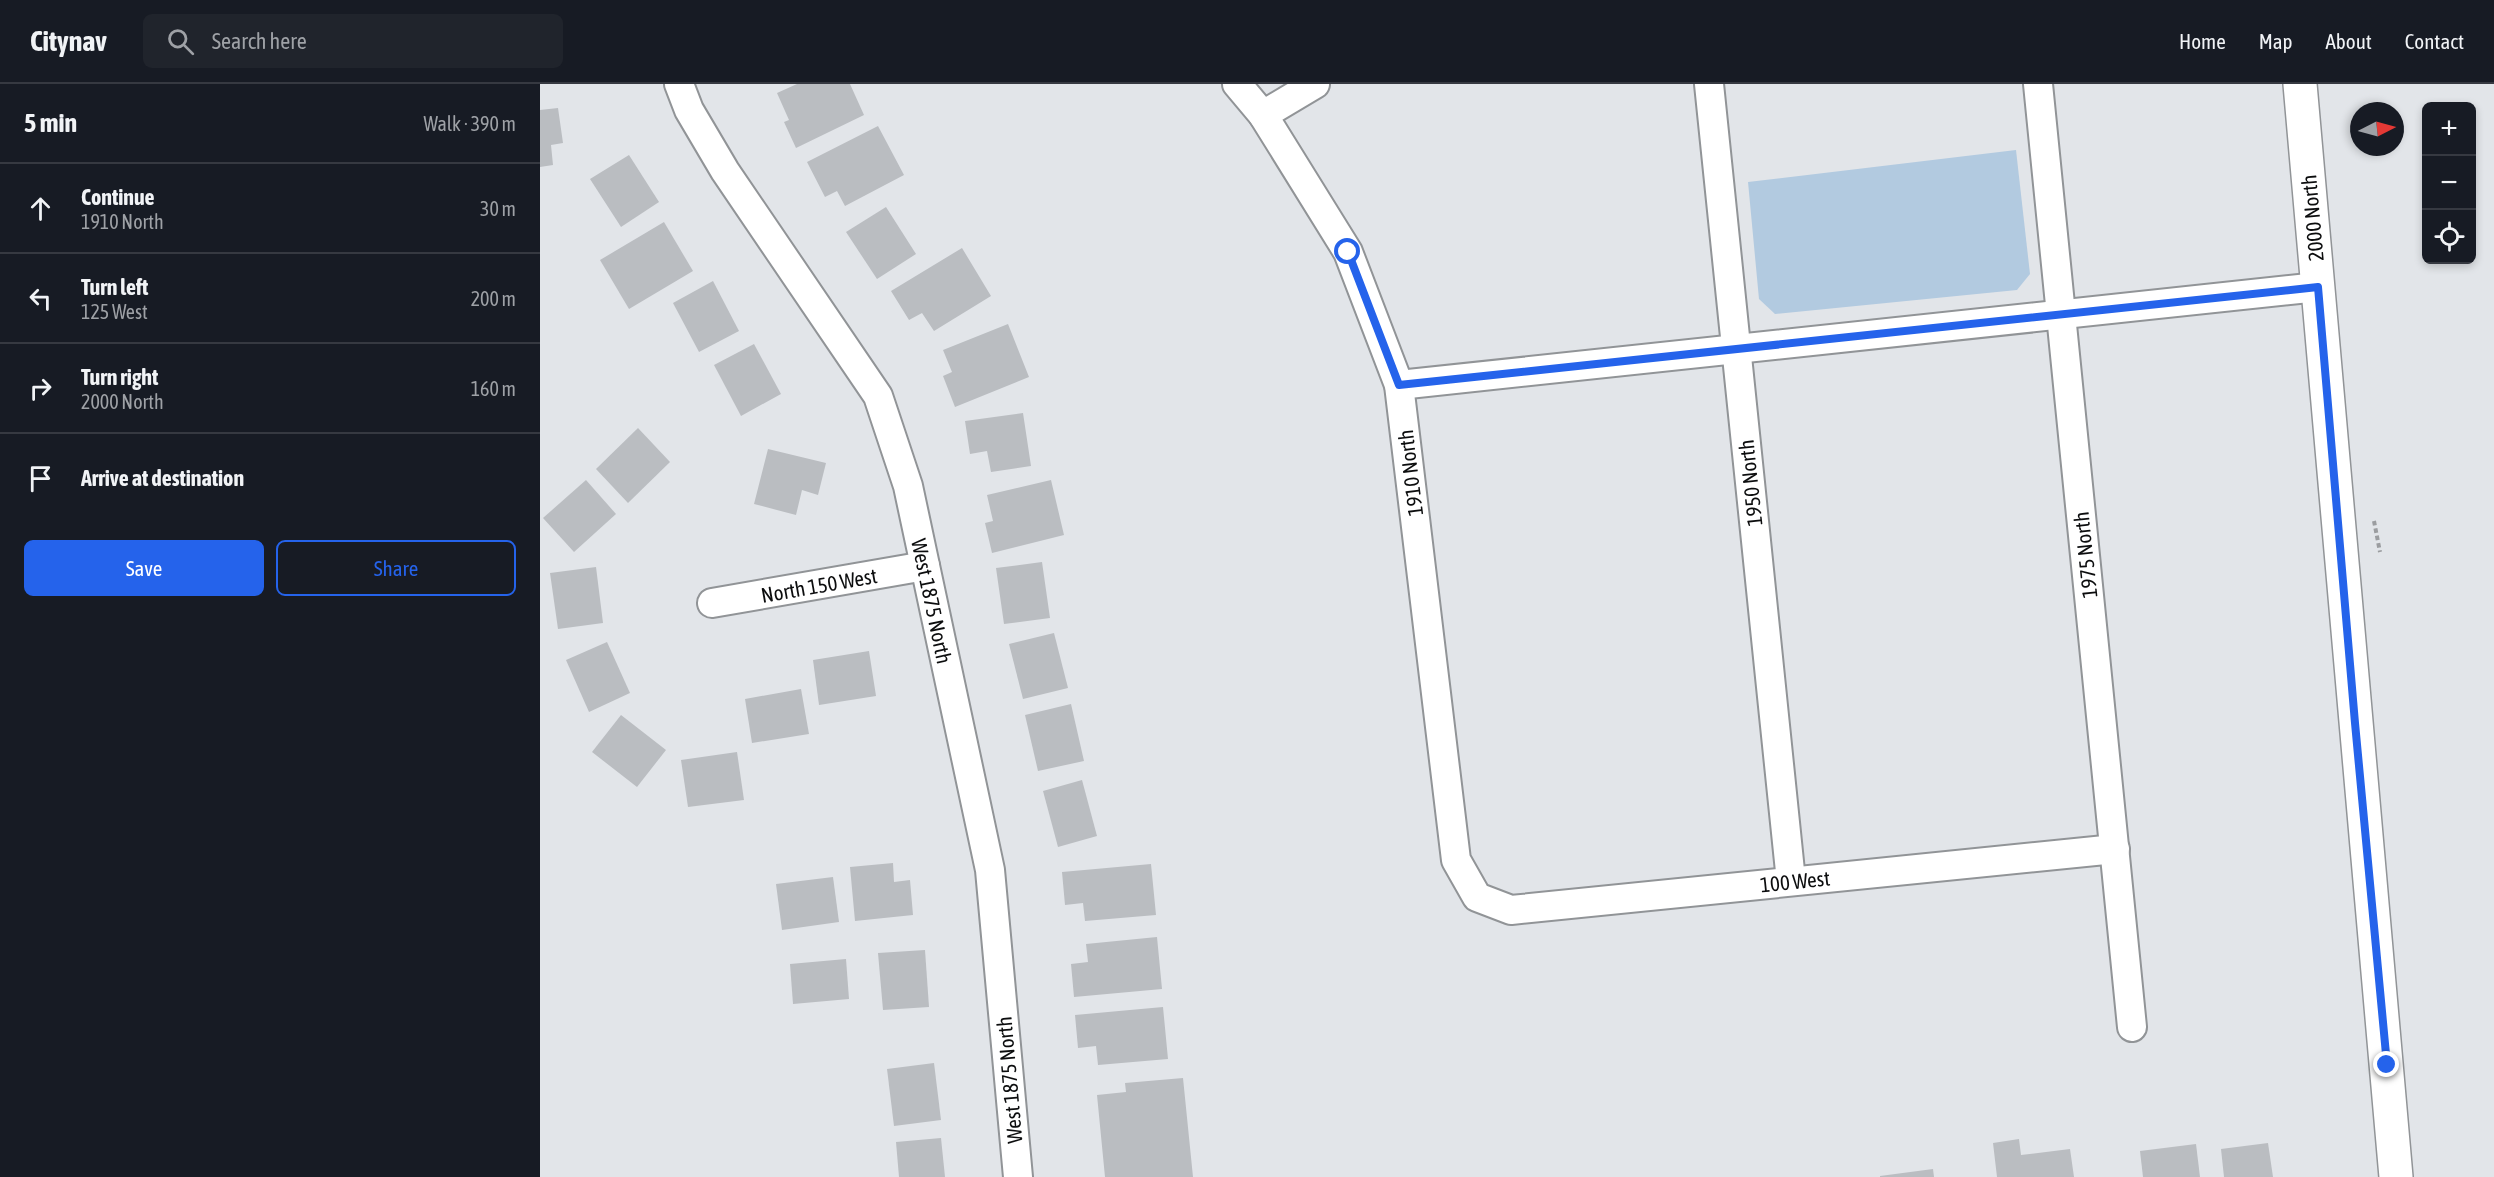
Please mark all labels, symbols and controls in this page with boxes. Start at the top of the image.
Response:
search box [143,14,563,68]
text: Citynav [30,25,107,57]
icon: search [164,25,197,58]
text: Search here [212,28,307,54]
text: Home [2179,29,2226,53]
text: Map [2259,29,2293,53]
text: About [2326,29,2372,53]
text: Contact [2405,29,2464,53]
north arrow [2350,102,2404,156]
map controls [2422,102,2476,264]
button: + [2422,102,2476,156]
text: 5 min [24,108,77,138]
text: Walk · 390 m [424,112,516,135]
button: − [2422,156,2476,210]
street label: 2000 North [2296,174,2328,262]
text: Continue [81,184,155,210]
icon: ahead [24,192,57,225]
text: 30 m [480,197,516,220]
text: 1910 North [81,210,164,233]
button: locate [2422,210,2476,264]
route start [1334,238,1360,264]
text: Turn left [81,274,148,300]
icon: left [24,282,57,315]
text: 200 m [471,287,516,310]
text: 125 West [81,300,148,323]
text: Turn right [81,364,158,390]
icon: right [24,372,57,405]
text: 160 m [471,377,516,400]
text: 2000 North [81,390,164,413]
street label: 1910 North [1393,428,1427,518]
street label: 1950 North [1734,439,1766,527]
icon: arrive [24,462,57,495]
text: Arrive at destination [81,465,244,491]
street label: 1975 North [2069,511,2101,599]
street label: West 1875 North [907,536,957,666]
button: Save [24,540,264,596]
button: Share [276,540,516,596]
street label: North 150 West [759,563,879,607]
street label: 100 West [1759,865,1831,897]
street label: West 1875 North [991,1016,1027,1144]
route end [2373,1051,2399,1077]

